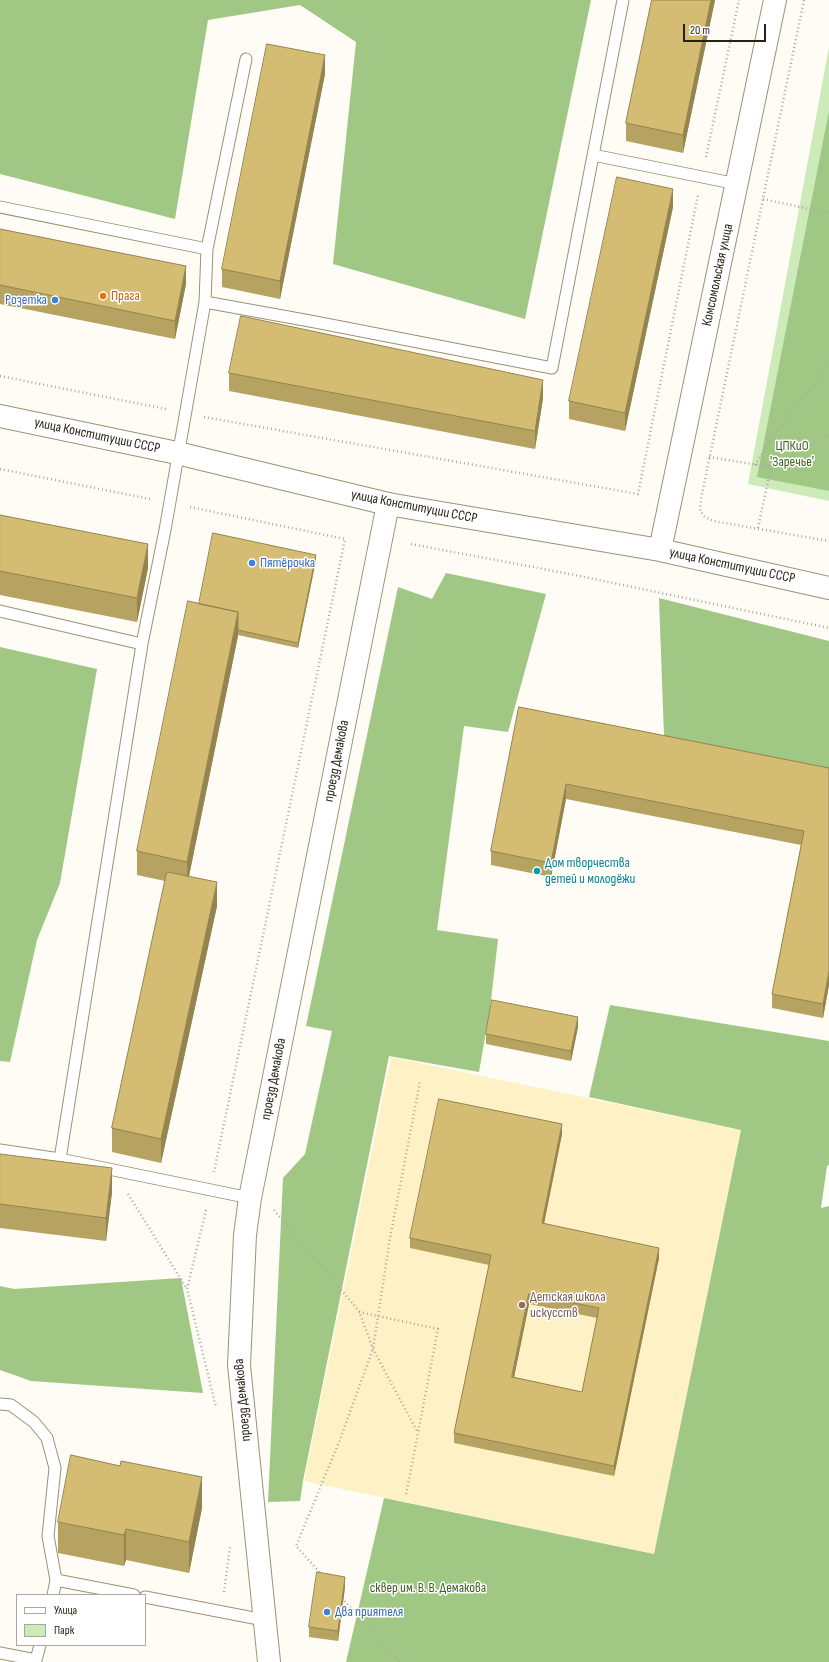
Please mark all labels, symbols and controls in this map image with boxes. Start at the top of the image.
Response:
scale bar [685,16,768,42]
text: 20 m [690,23,710,38]
street label: Комсомольская улица [699,222,737,328]
place label: Прага [111,288,140,304]
marker: Прага [98,291,108,301]
place label: Розетка [5,292,47,308]
marker: Розетка [50,295,60,305]
street label: улица Конституции СССР [33,414,161,458]
park label: ЦПКиО 'Заречье' [770,438,814,470]
street label: улица Конституции СССР [350,487,478,527]
street label: улица Конституции СССР [668,544,796,588]
place label: Пятёрочка [260,555,315,571]
marker: Пятёрочка [247,558,257,568]
street label: проезд Демакова [321,719,353,803]
place label: Дом творчества детей и молодёжи [545,855,635,888]
marker: Дом творчества детей и молодёжи [532,866,542,876]
street label: проезд Демакова [258,1037,290,1121]
place label: Детская школа искусств [530,1289,606,1322]
marker: Детская школа искусств [517,1300,527,1310]
street label: проезд Демакова [231,1358,255,1442]
park label: сквер им. В. В. Демакова [370,1580,486,1596]
legend [16,1594,146,1646]
text: Улица [54,1603,77,1618]
place label: Два приятеля [335,1604,403,1620]
marker: Два приятеля [322,1607,332,1617]
text: Парк [54,1623,74,1638]

